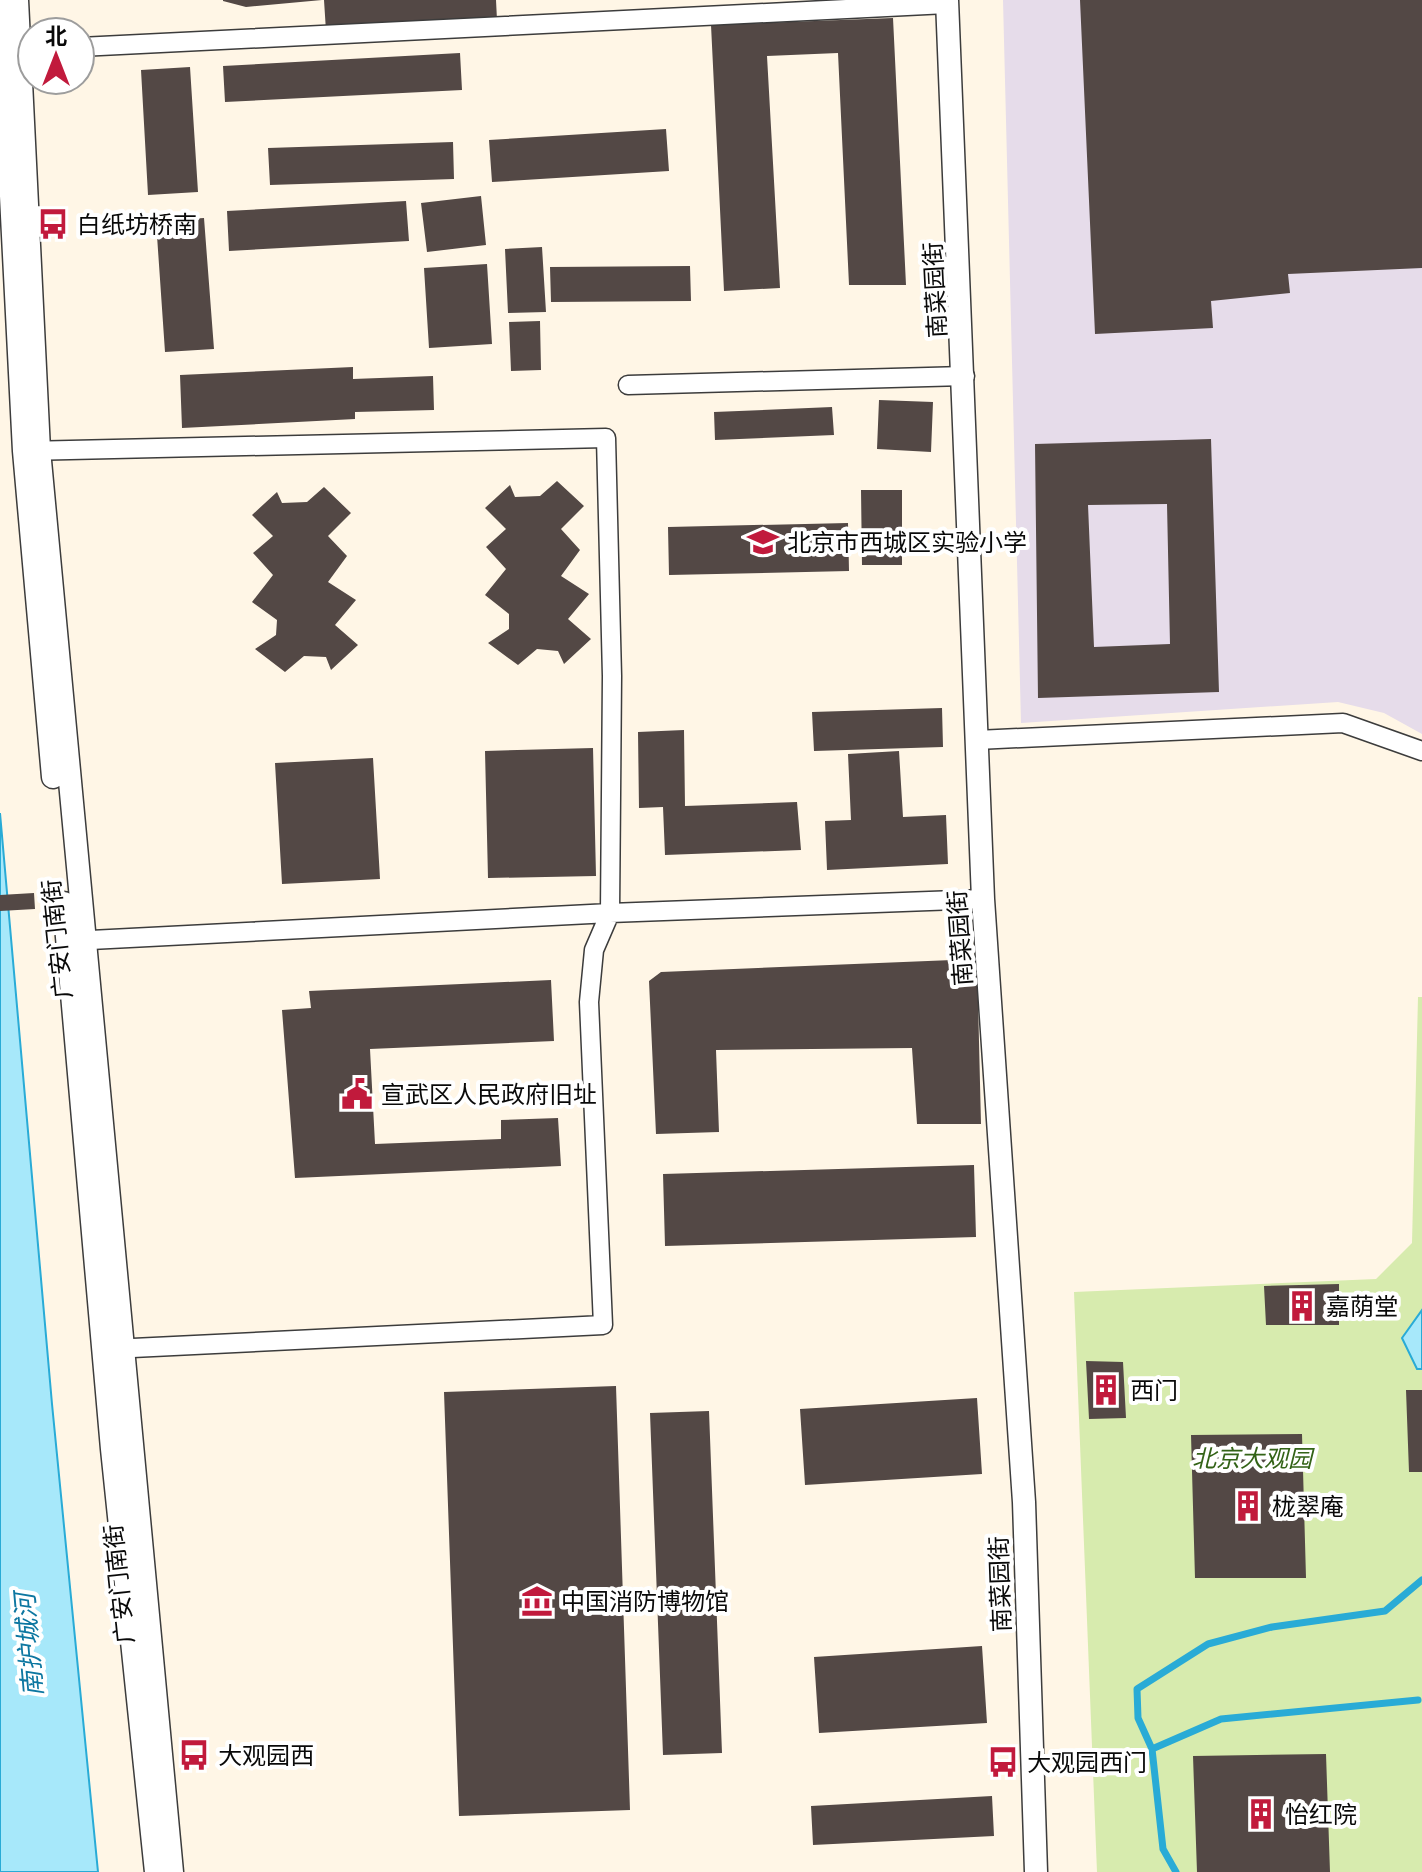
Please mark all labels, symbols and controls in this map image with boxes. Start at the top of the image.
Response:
north arrow [16,16,96,96]
text: 北 [45,21,67,51]
bus stop icon: 白纸坊桥南 [36,207,70,241]
place label: 白纸坊桥南 [77,208,197,241]
street label: 南菜园街 [916,241,954,339]
school or university icon: 北京市西城区实验小学 [746,525,780,559]
place label: 北京市西城区实验小学 [787,526,1027,559]
street label: 广安门南街 [34,878,80,1000]
street label: 南菜园街 [940,889,980,987]
public building icon: 宣武区人民政府旧址 [340,1077,374,1111]
place label: 宣武区人民政府旧址 [381,1078,597,1111]
building icon: 嘉荫堂 [1285,1289,1319,1323]
place label: 嘉荫堂 [1326,1290,1398,1323]
building icon: 西门 [1089,1373,1123,1407]
place label: 西门 [1130,1374,1178,1407]
park label: 北京大观园 [1192,1442,1315,1475]
building icon: 栊翠庵 [1231,1489,1265,1523]
place label: 栊翠庵 [1272,1490,1344,1523]
street label: 广安门南街 [96,1523,142,1645]
street label: 南菜园街 [982,1535,1018,1633]
museum icon: 中国消防博物馆 [520,1584,554,1618]
place label: 中国消防博物馆 [561,1585,729,1618]
water label: 南护城河 [6,1587,51,1698]
bus stop icon: 大观园西 [177,1738,211,1772]
place label: 大观园西 [218,1739,314,1772]
bus stop icon: 大观园西门 [986,1745,1020,1779]
place label: 大观园西门 [1027,1746,1147,1779]
building icon: 怡红院 [1244,1797,1278,1831]
place label: 怡红院 [1285,1798,1357,1831]

